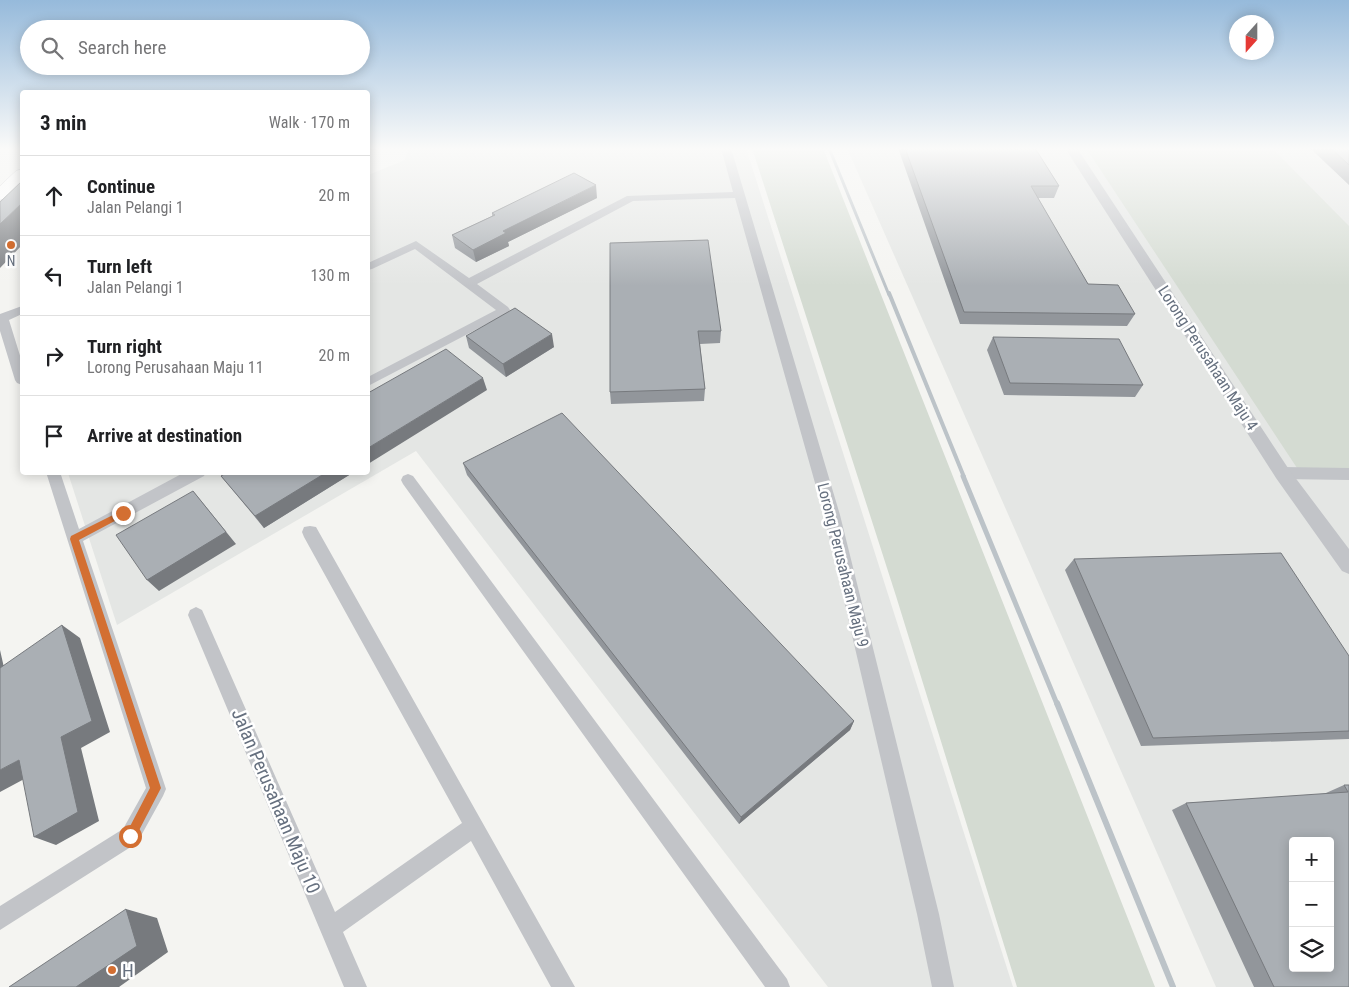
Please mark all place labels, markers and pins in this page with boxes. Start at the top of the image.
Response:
marker: N [5,239,17,251]
place label: N [7,253,15,269]
place label: H [122,959,134,982]
marker: H [106,964,118,976]

